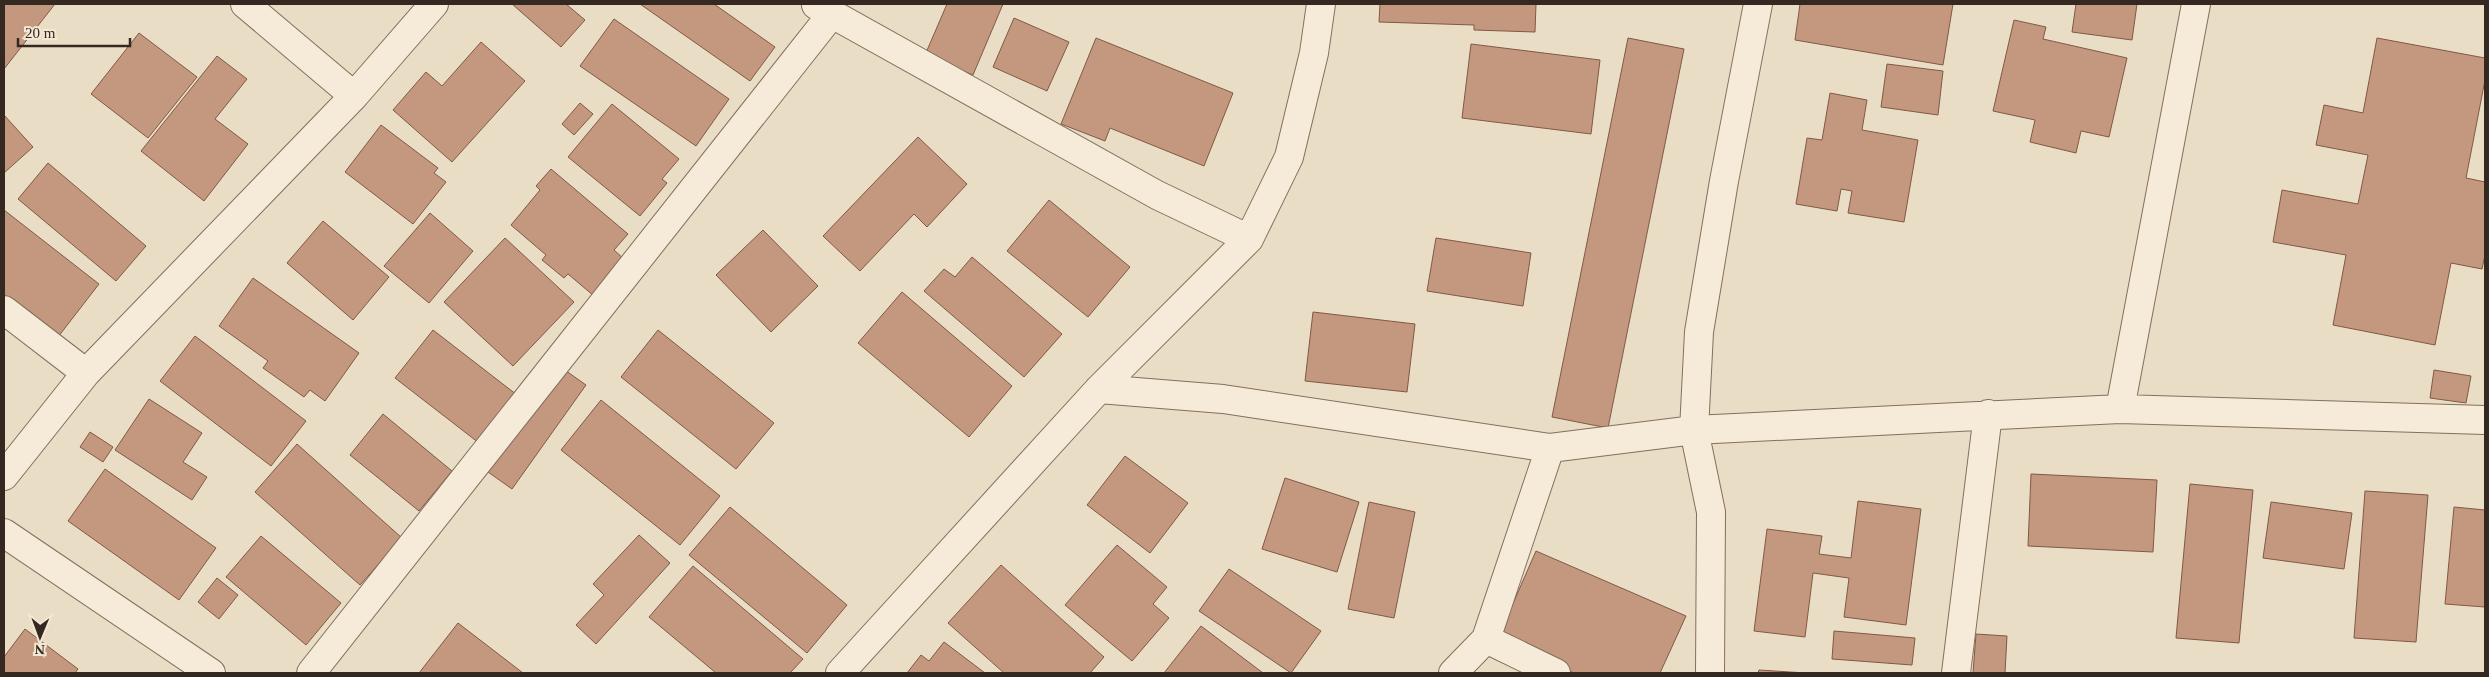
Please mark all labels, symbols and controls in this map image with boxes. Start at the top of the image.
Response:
scale bar [18,15,130,47]
text: 20 m [25,25,56,41]
north arrow [15,612,65,662]
text: N [35,642,45,657]

